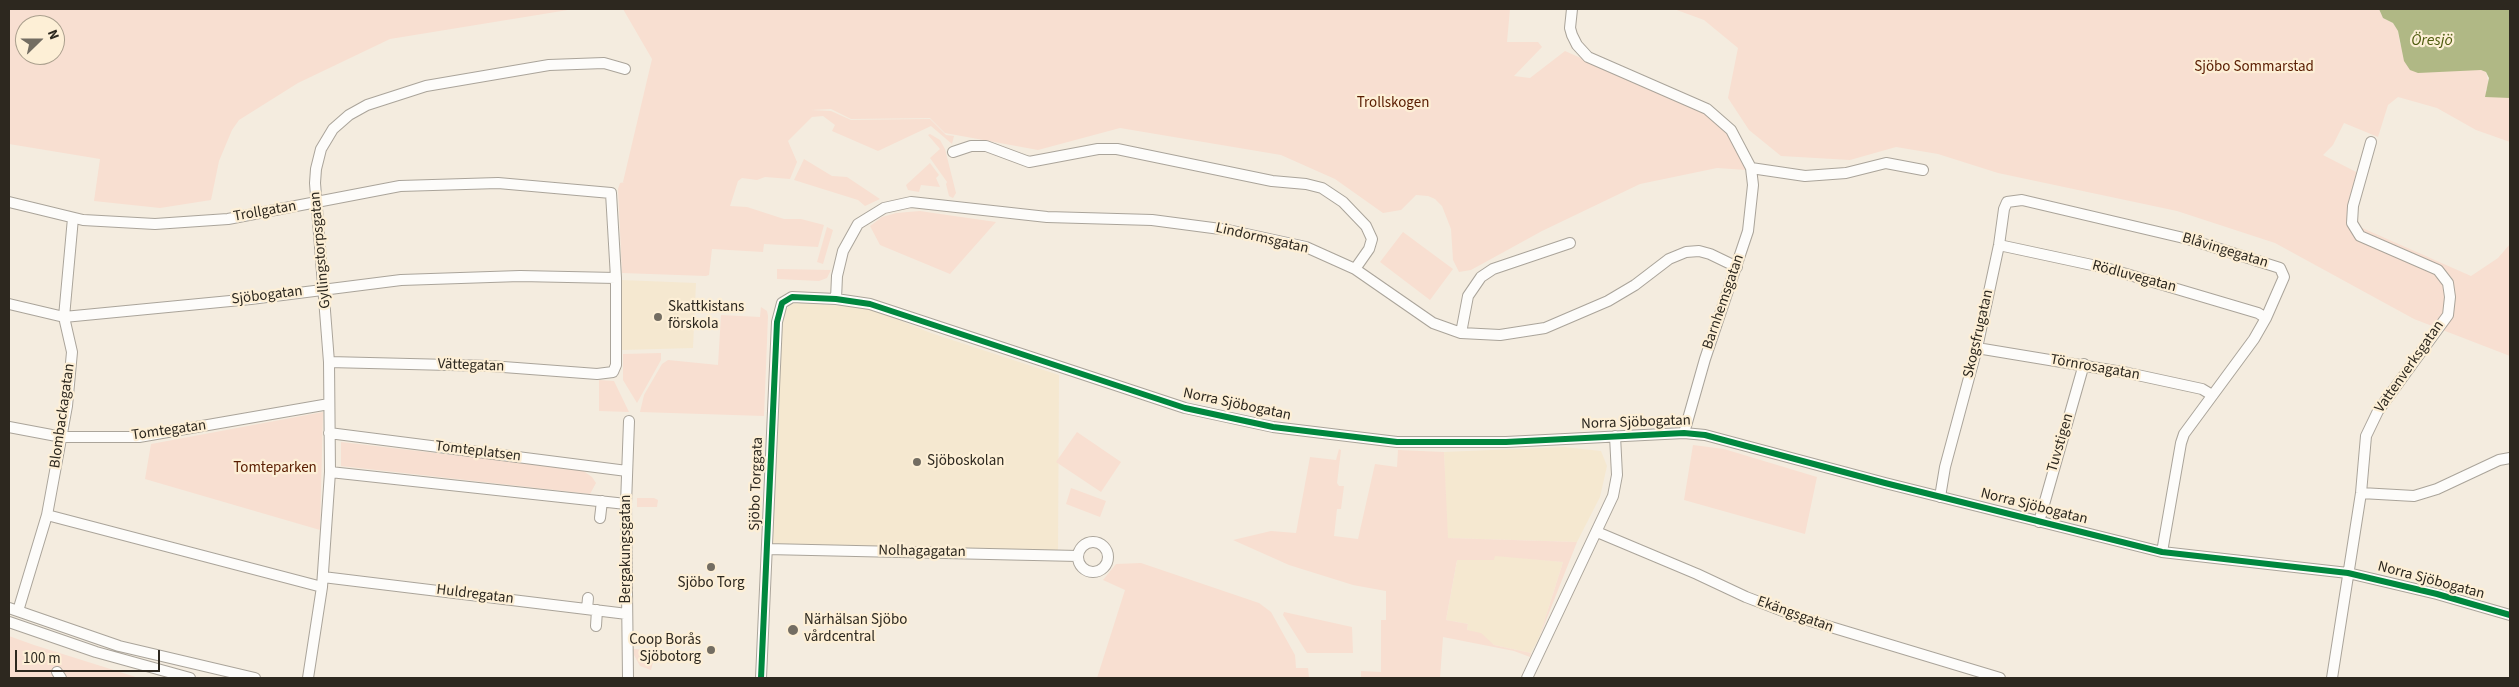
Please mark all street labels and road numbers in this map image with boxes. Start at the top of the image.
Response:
street label: Gyllingstorpsgatan [307,191,335,309]
street label: Trollgatan [232,198,298,226]
street label: Lindormsgatan [1214,220,1310,258]
street label: Blåvingegatan [2180,229,2270,273]
street label: Barnhemsgatan [1699,252,1749,352]
street label: Rödluvegatan [2090,257,2178,297]
street label: Sjöbogatan [230,283,304,309]
street label: Skogsfrugatan [1960,288,1998,380]
street label: Vattenverksgatan [2372,317,2448,417]
street label: Törnrosagatan [2049,351,2141,385]
street label: Vättegatan [437,356,505,376]
street label: Blombackagatan [47,362,79,470]
street label: Norra Sjöbogatan [1181,385,1293,425]
street label: Norra Sjöbogatan [1581,412,1691,434]
street label: Tuvstigen [2044,412,2078,474]
street label: Tomtegatan [131,417,207,445]
street label: Sjöbo Torggata [746,437,768,531]
street label: Tomteplatsen [434,438,522,466]
street label: Norra Sjöbogatan [1979,485,2089,529]
street label: Bergakungsgatan [618,495,636,603]
street label: Nolhagagatan [878,542,966,562]
street label: Norra Sjöbogatan [2376,558,2486,604]
street label: Huldregatan [435,581,515,609]
street label: Ekängsgatan [1754,593,1836,637]

